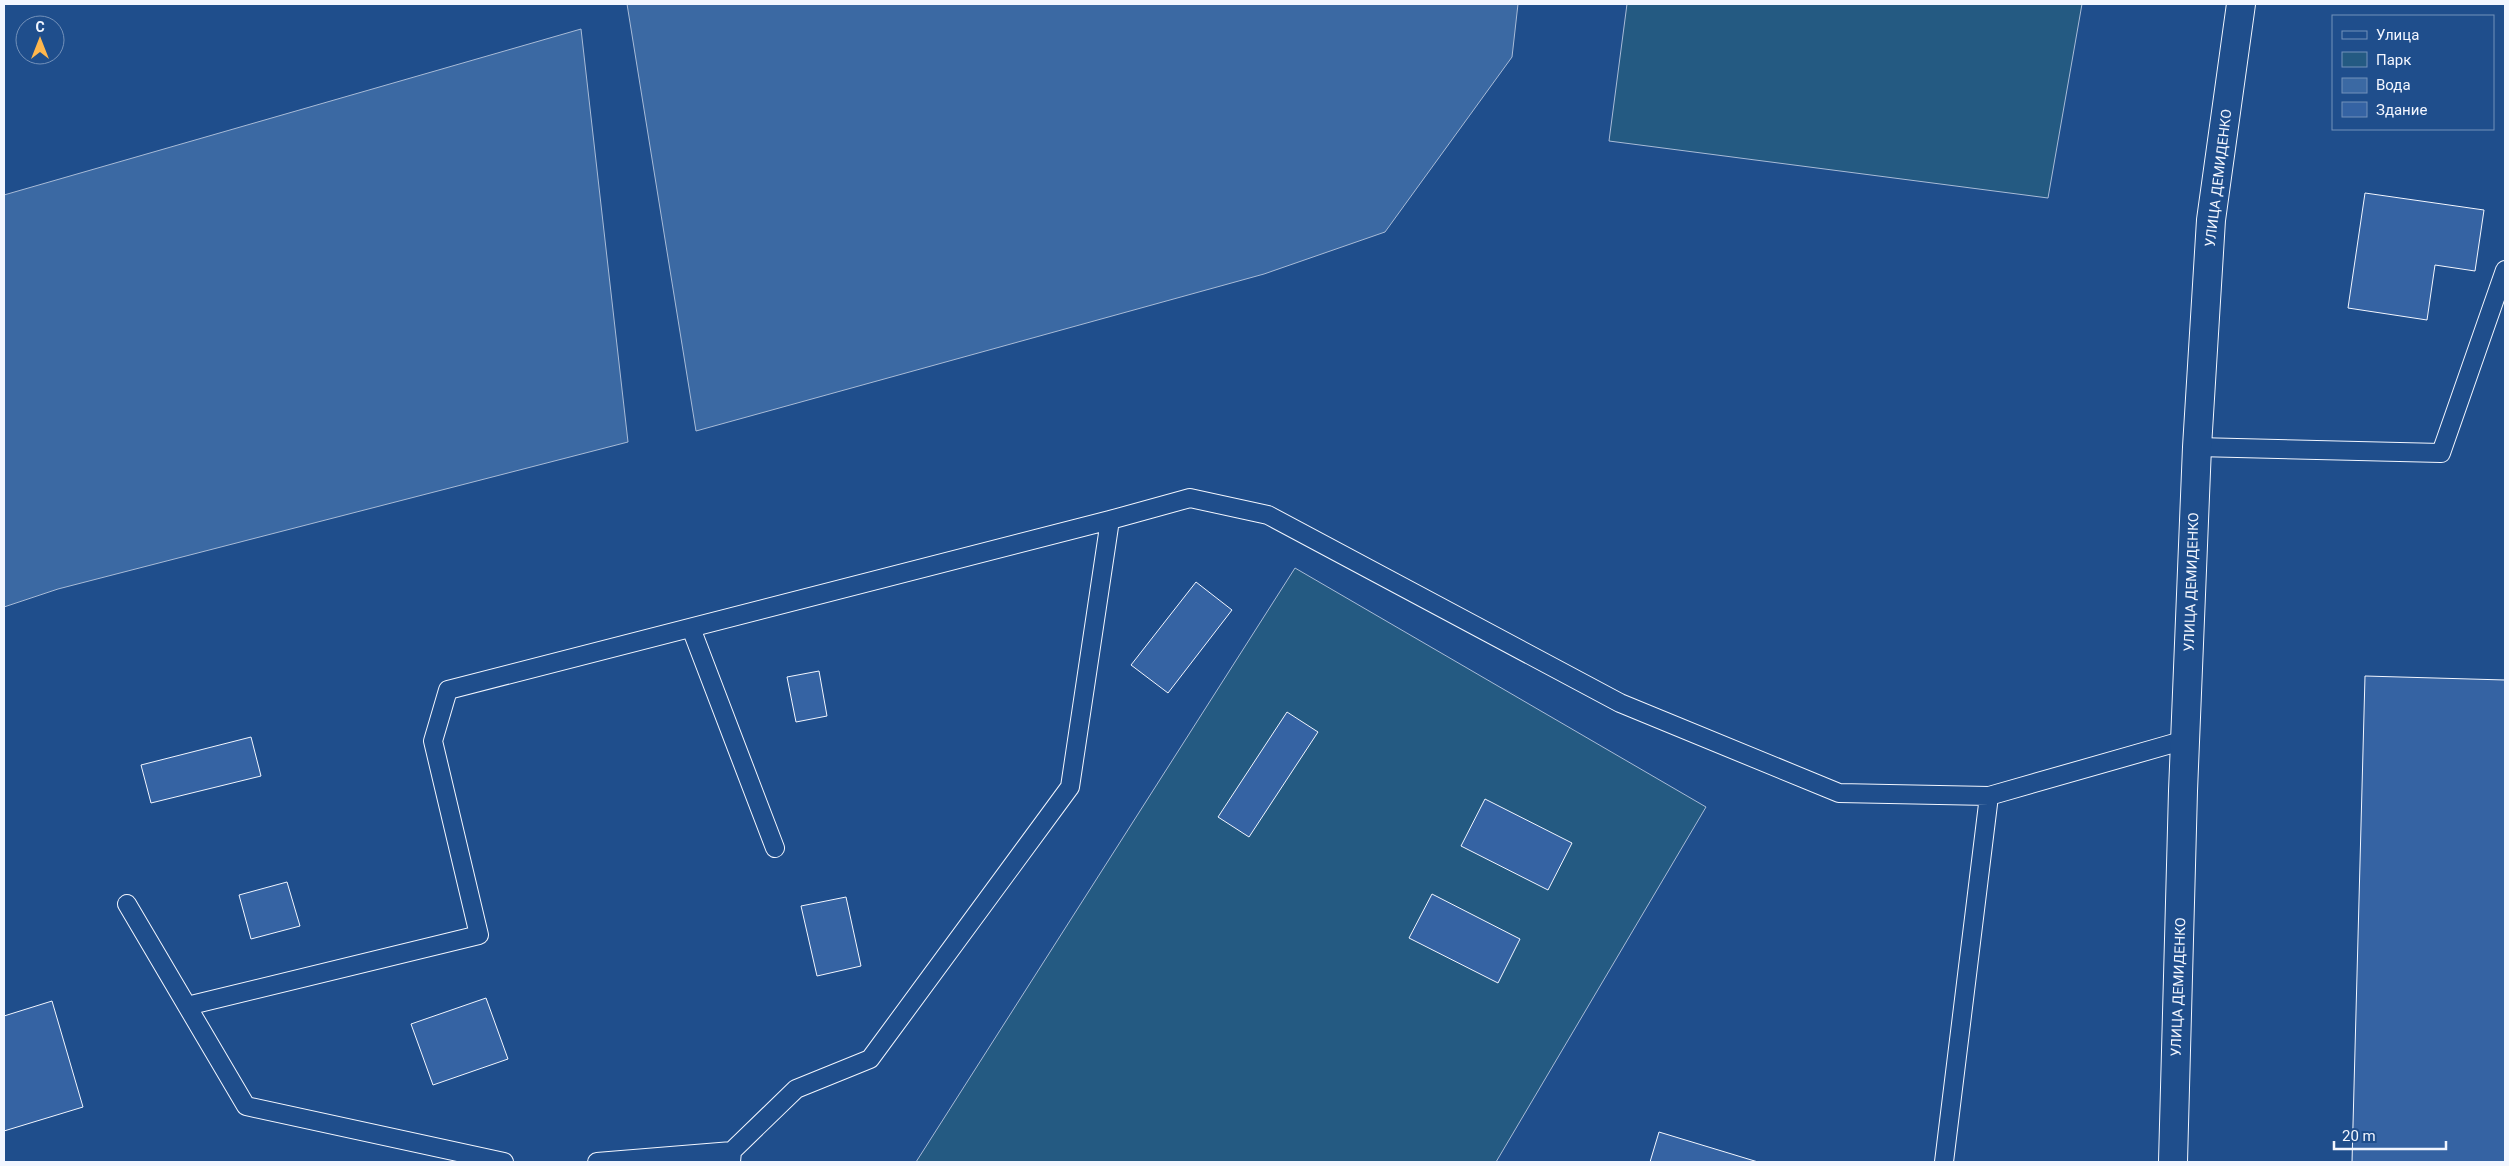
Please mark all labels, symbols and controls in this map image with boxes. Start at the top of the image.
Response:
north arrow [15,15,65,65]
legend [2332,15,2494,130]
text: С [35,19,45,35]
text: Улица [2376,26,2419,44]
text: Парк [2376,51,2411,69]
text: Вода [2376,76,2411,94]
text: Здание [2376,101,2427,119]
street label: УЛИЦА ДЕМИДЕНКО [2202,108,2234,248]
street label: УЛИЦА ДЕМИДЕНКО [2181,512,2201,652]
street label: УЛИЦА ДЕМИДЕНКО [2168,917,2188,1057]
scale bar [2334,1118,2446,1150]
text: 20 m [2342,1127,2376,1145]

